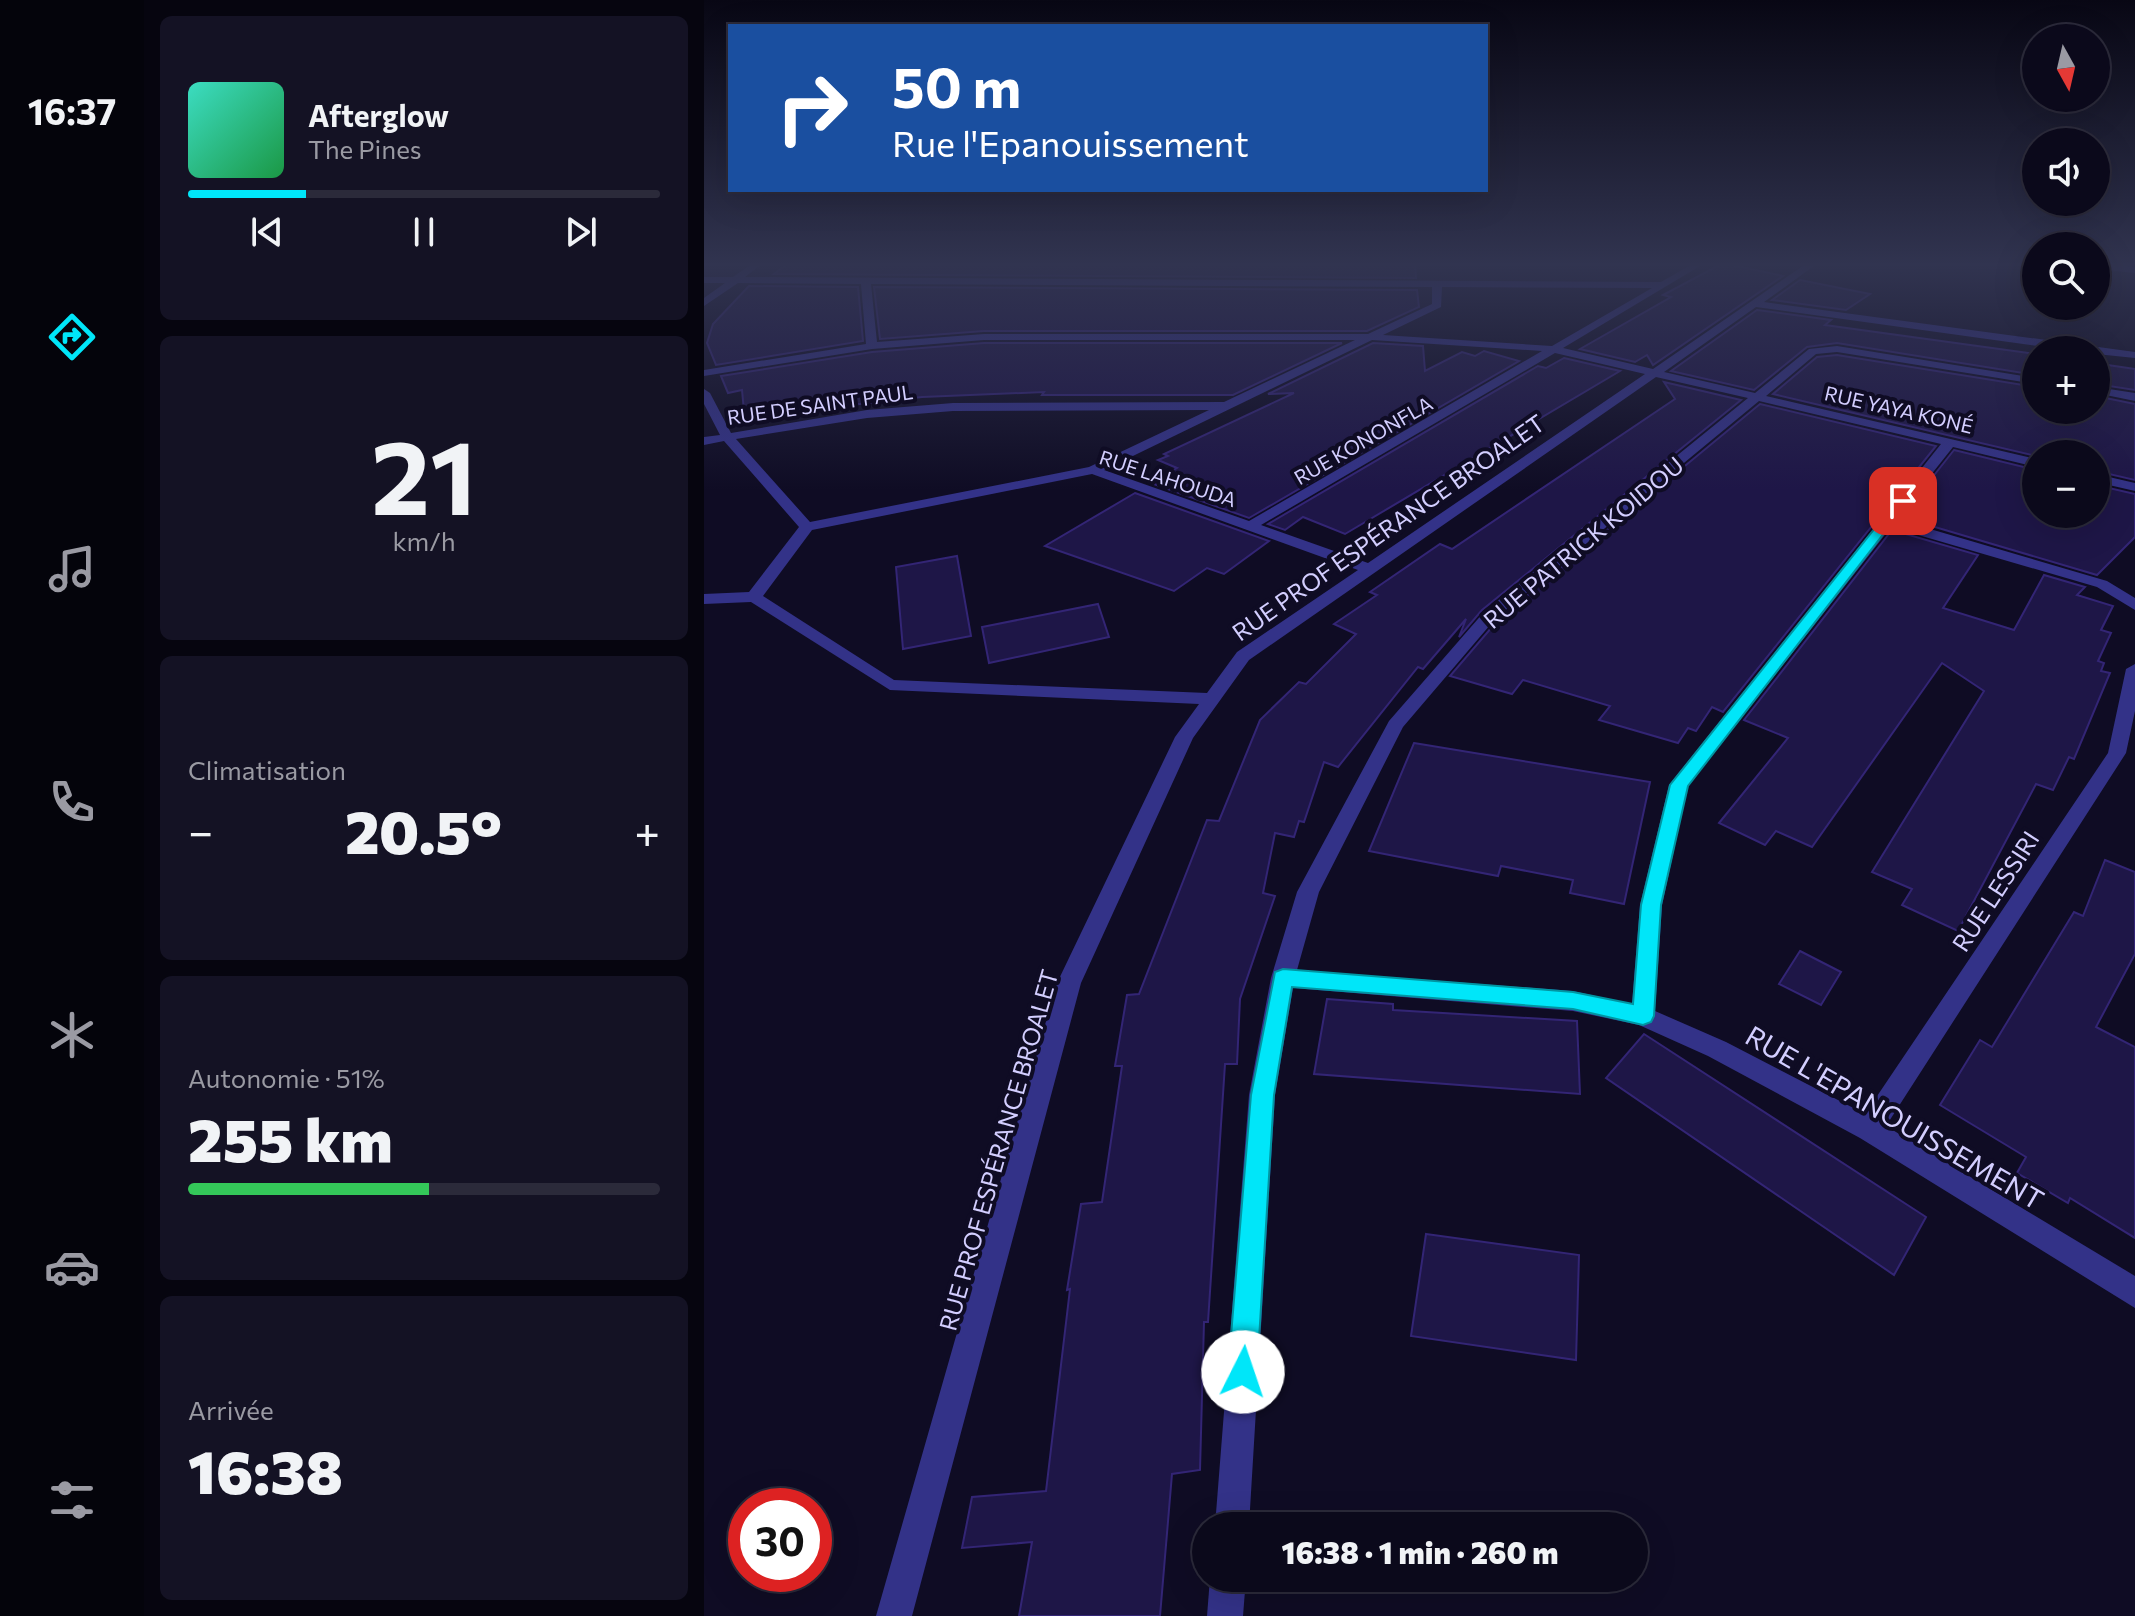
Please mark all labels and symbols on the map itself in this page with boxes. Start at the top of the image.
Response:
north arrow [2022,24,2110,112]
street label: RUE DE SAINT PAUL [726,379,914,429]
street label: RUE YAYA KONÉ [1822,380,1976,438]
street label: RUE KONONFLA [1290,391,1437,489]
street label: RUE PROF ESPÉRANCE BROALET [1226,408,1550,646]
street label: RUE LAHOUDA [1097,445,1240,511]
street label: RUE PATRICK KOIDOU [1477,450,1689,634]
pin [1869,467,1937,535]
street label: RUE LESSIRI [1945,825,2045,957]
street label: RUE PROF ESPÉRANCE BROALET [932,966,1064,1334]
street label: RUE L'EPANOUISSEMENT [1740,1018,2050,1216]
position arrow [1201,1330,1285,1414]
speed limit sign: 30 [728,1488,832,1592]

